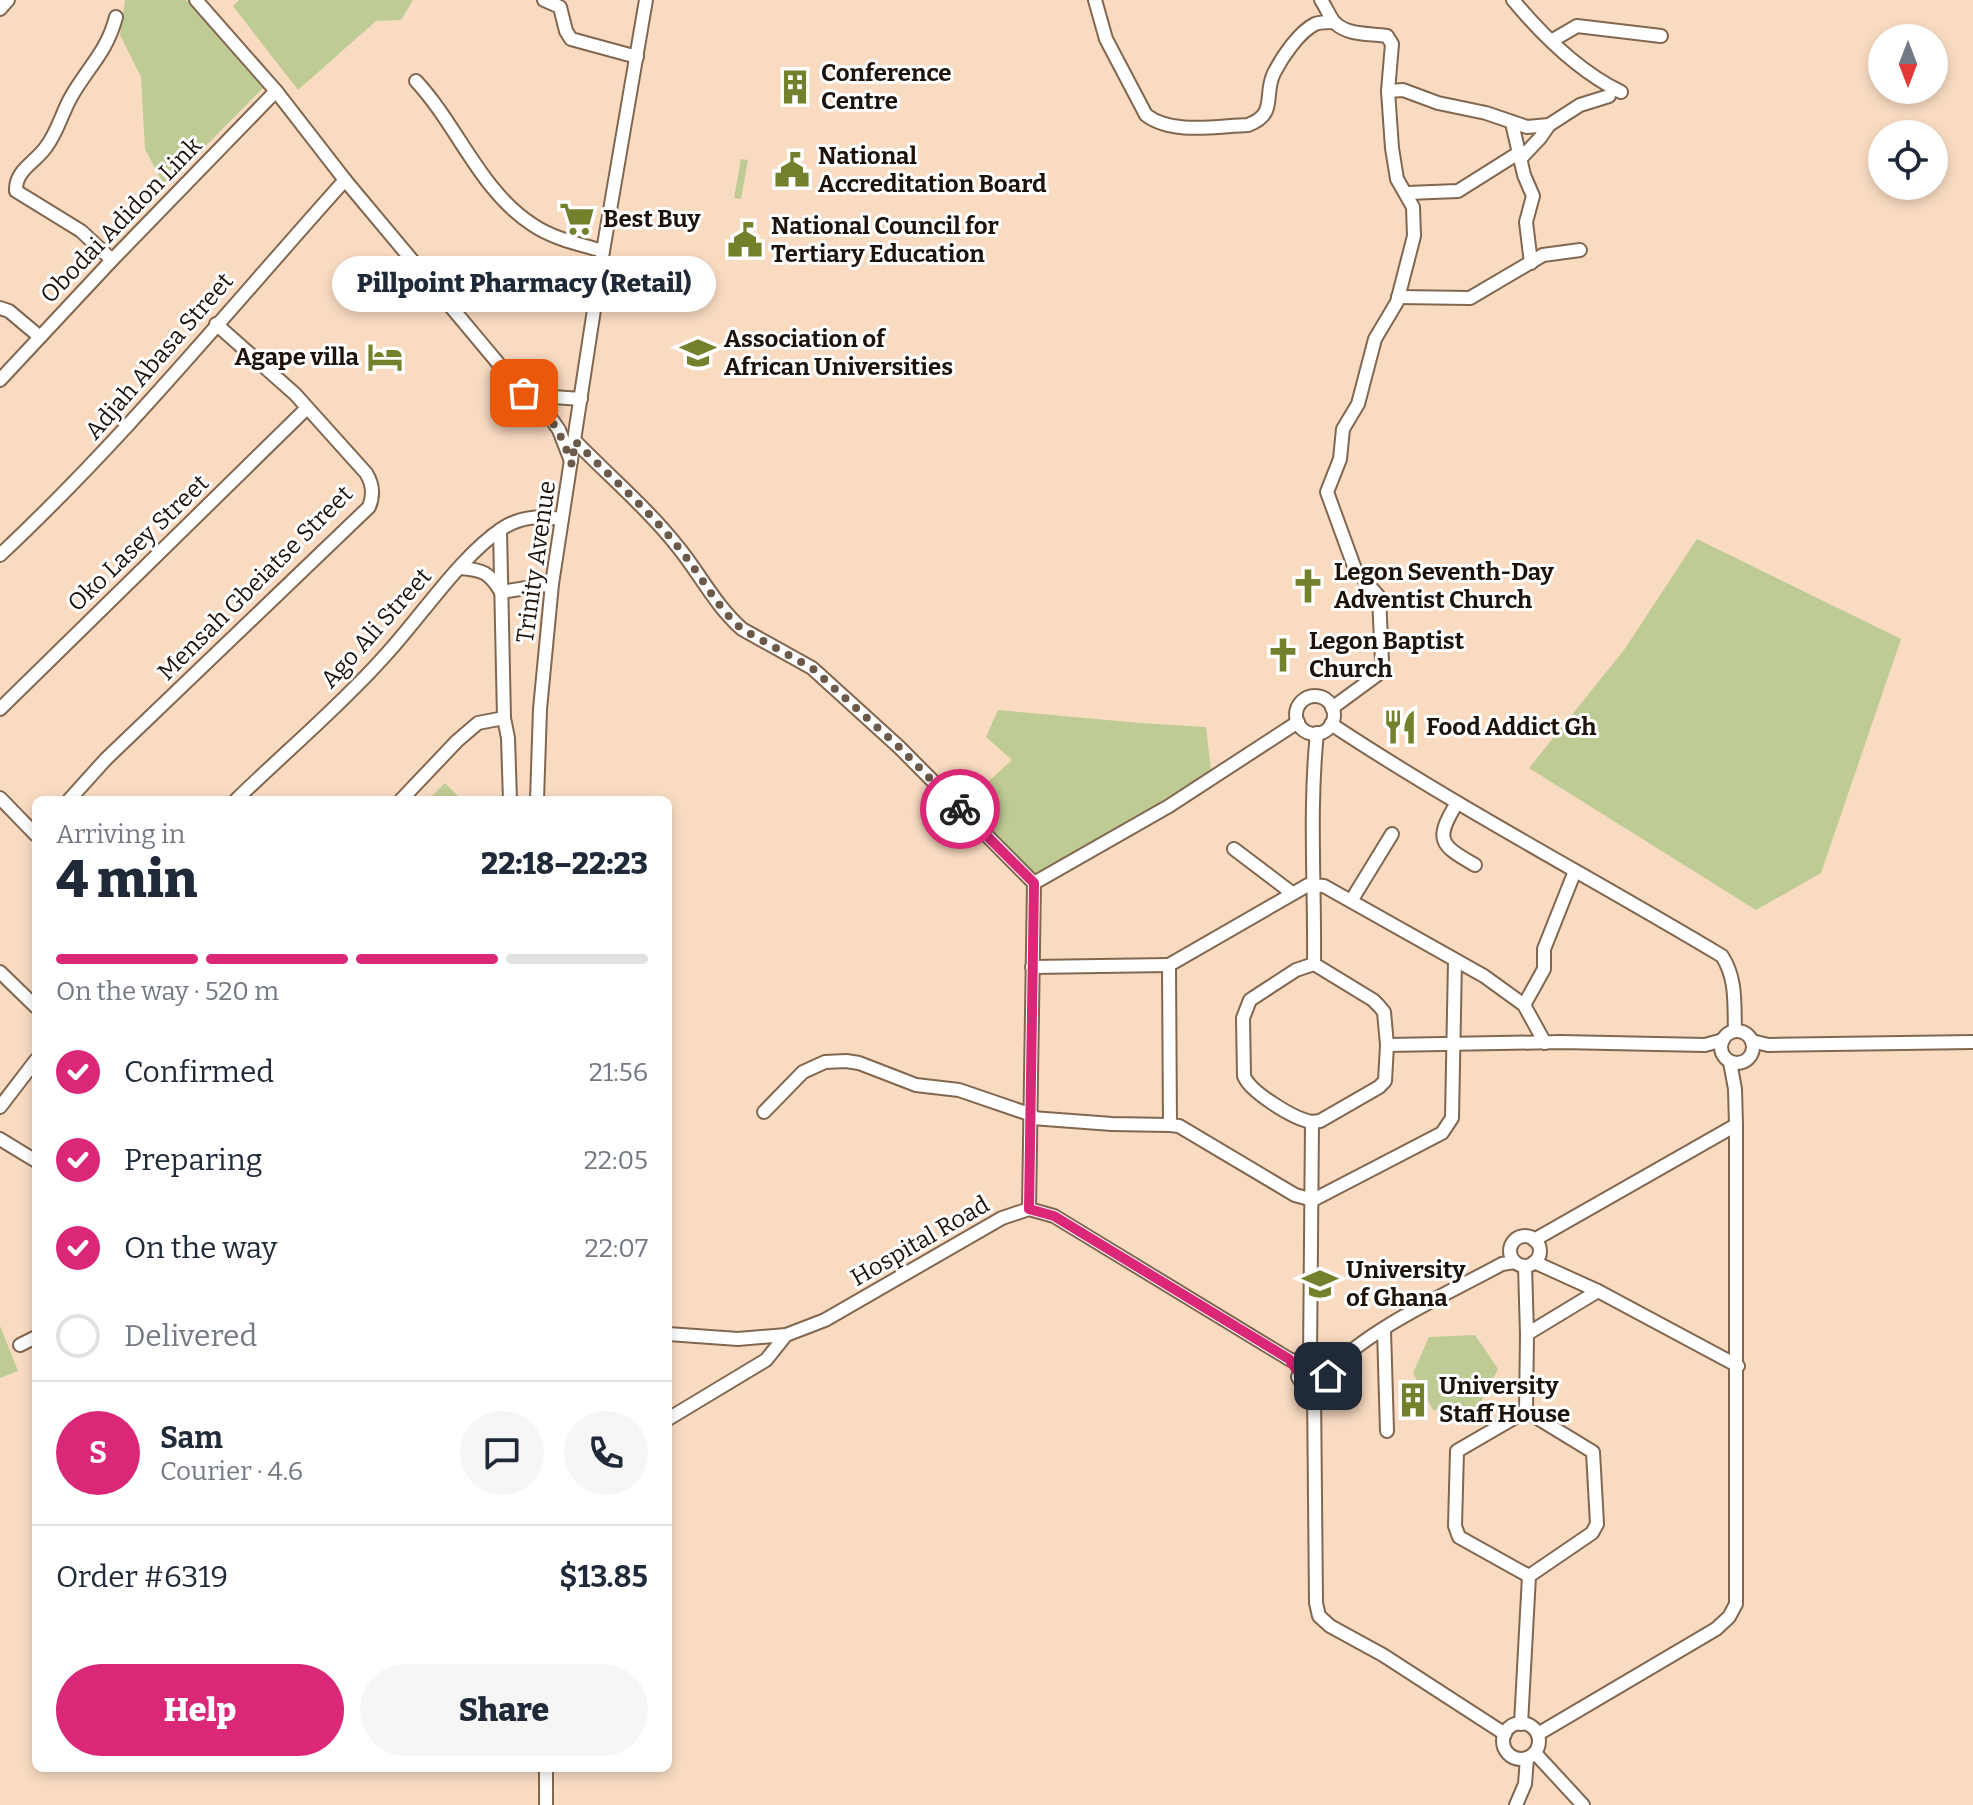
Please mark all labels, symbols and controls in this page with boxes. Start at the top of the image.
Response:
north arrow [1868,24,1948,104]
map controls [1868,24,1948,200]
place label: Conference Centre [821,59,952,115]
building icon: Conference Centre [776,68,814,106]
button: locate [1868,120,1948,200]
street label: Obodai Adidon Link [35,131,207,309]
place label: National Accreditation Board [818,142,1047,198]
public building icon: National Accreditation Board [773,151,811,189]
supermarket icon: Best Buy [558,200,596,238]
place label: Best Buy [603,205,701,233]
place label: National Council for Tertiary Education [771,212,999,268]
public building icon: National Council for Tertiary Education [726,221,764,259]
callout: Pillpoint Pharmacy (Retail) [332,257,716,313]
street label: Adjah Abasa Street [79,267,239,445]
text: Pillpoint Pharmacy (Retail) [357,268,691,299]
place label: Association of African Universities [724,325,953,381]
school or university icon: Association of African Universities [679,334,717,372]
hotel icon: Agape villa [366,338,404,376]
place label: Agape villa [235,343,360,371]
pin [490,359,558,427]
icon: bag [502,371,546,415]
street label: Oko Lasey Street [62,469,214,617]
street label: Trinity Avenue [511,479,561,645]
street label: Mensah Gbeiatse Street [152,480,358,686]
place label: Legon Seventh-Day Adventist Church [1334,558,1555,614]
street label: Ago Ali Street [315,562,437,694]
church icon: Legon Seventh-Day Adventist Church [1289,567,1327,605]
place label: Legon Baptist Church [1309,627,1465,683]
church icon: Legon Baptist Church [1264,636,1302,674]
restaurant icon: Food Addict Gh [1381,708,1419,746]
place label: Food Addict Gh [1426,713,1597,741]
courier [920,769,1000,849]
icon: bike [938,787,982,831]
text: Arriving in [56,819,185,850]
text: 22:18–22:23 [481,846,648,882]
text: 4 min [56,848,198,911]
text: On the way · 520 m [56,976,279,1007]
icon: check [56,1050,100,1094]
text: Confirmed [124,1054,274,1090]
text: 21:56 [589,1057,648,1088]
icon: check [56,1138,100,1182]
text: Preparing [124,1142,262,1178]
text: 22:05 [584,1145,648,1176]
street label: Hospital Road [846,1190,994,1292]
icon: check [56,1226,100,1270]
text: On the way [124,1230,277,1266]
text: 22:07 [585,1233,648,1264]
place label: University of Ghana [1346,1256,1466,1312]
school or university icon: University of Ghana [1301,1265,1339,1303]
text: Delivered [124,1318,257,1354]
pin [1294,1342,1362,1410]
icon: home [1306,1354,1350,1398]
place label: University Staff House [1439,1372,1570,1428]
building icon: University Staff House [1394,1381,1432,1419]
button: chat [460,1411,544,1495]
button: phone [564,1411,648,1495]
text: Sam [160,1420,223,1456]
text: S [89,1435,107,1471]
text: Courier · 4.6 [160,1456,303,1487]
text: Order #6319 [56,1559,228,1595]
text: $13.85 [559,1559,648,1595]
button: Help [56,1664,344,1756]
button: Share [360,1664,648,1756]

